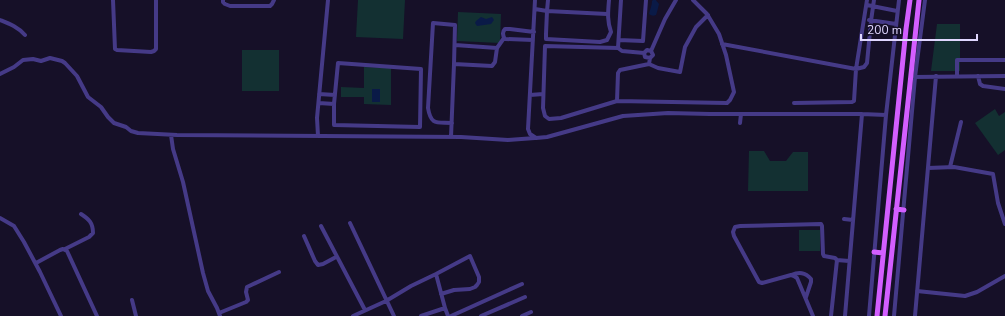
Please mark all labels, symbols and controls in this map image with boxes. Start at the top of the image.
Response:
scale bar [861,16,977,42]
text: 200 m [867,22,902,38]

